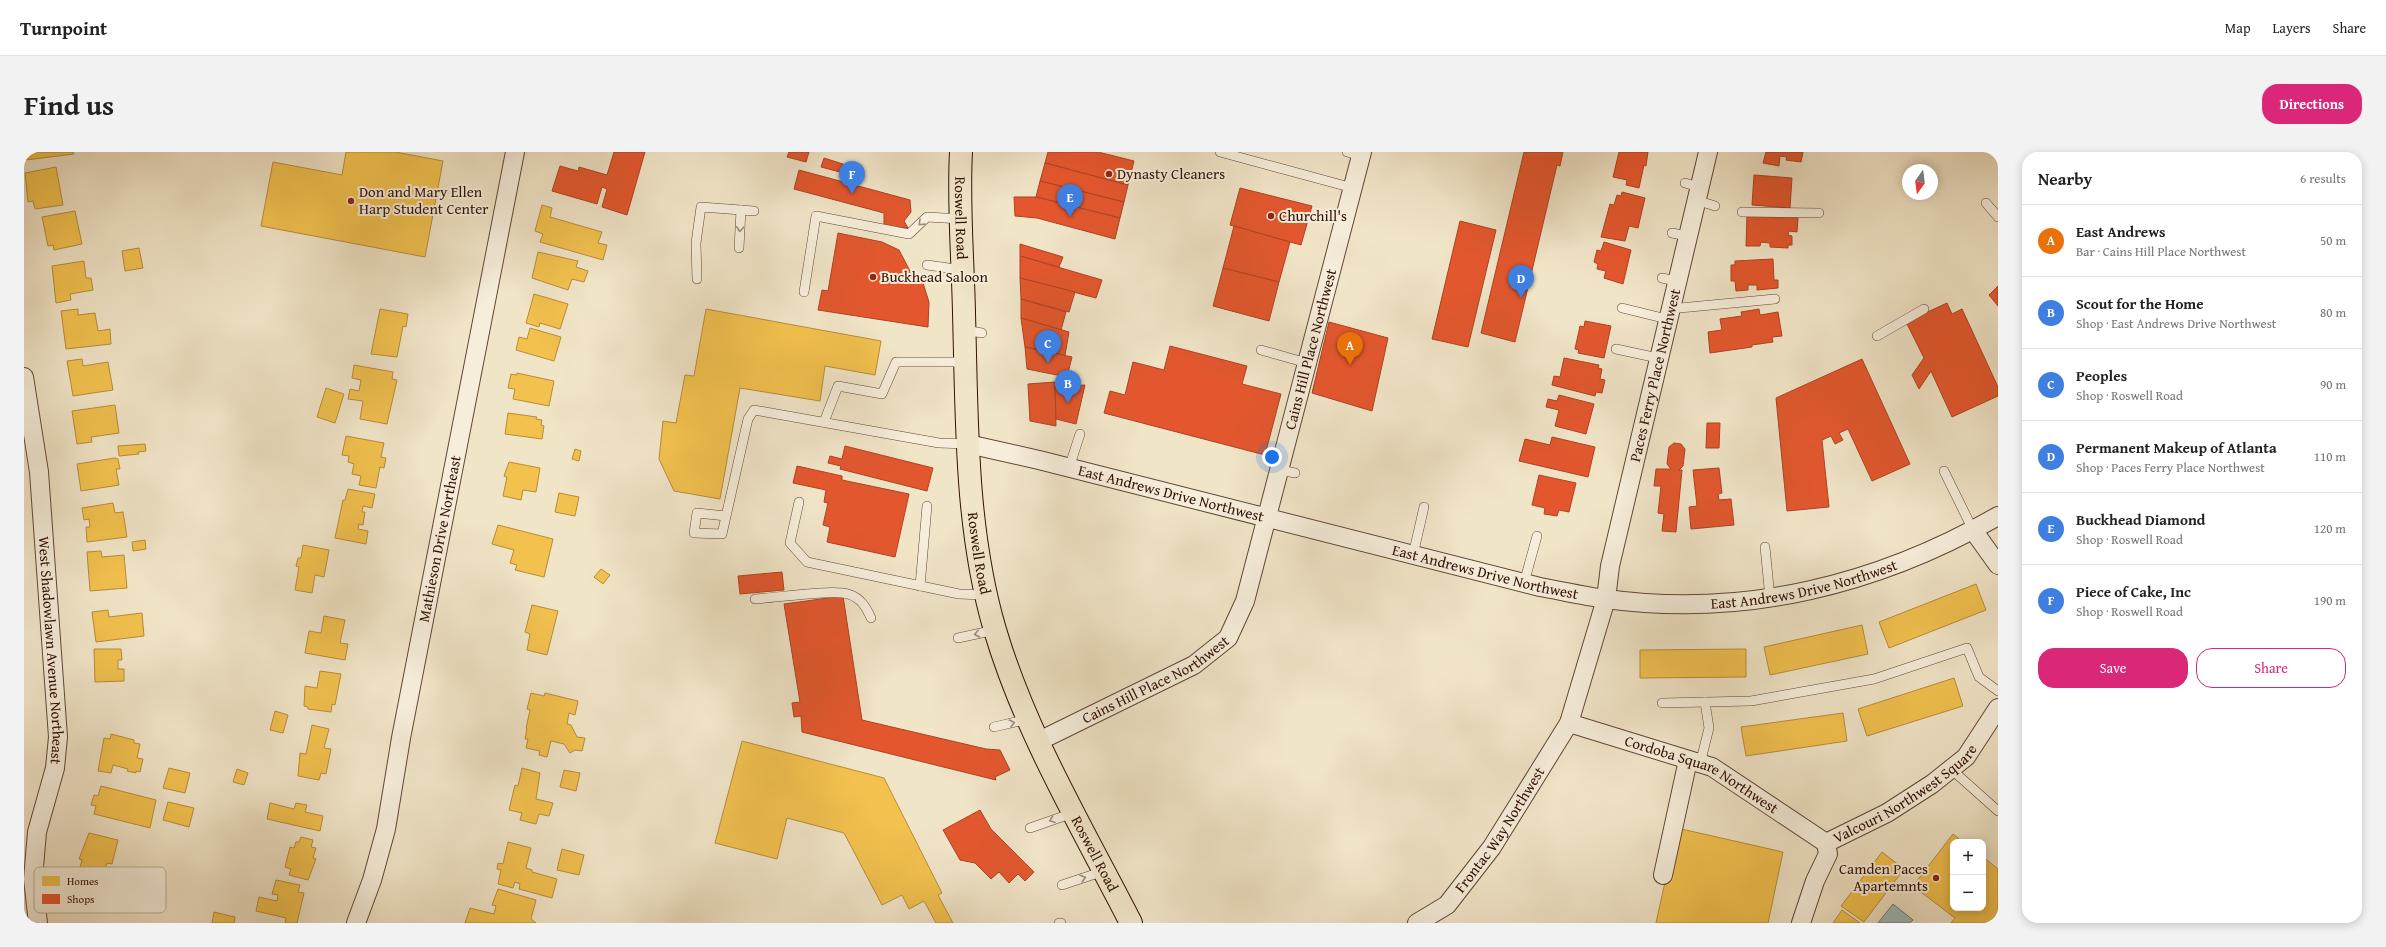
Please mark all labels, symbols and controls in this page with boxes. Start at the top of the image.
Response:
text: Turnpoint [20,14,107,42]
text: Map [2225,18,2251,38]
text: Layers [2273,18,2311,38]
text: Share [2333,18,2366,38]
text: Find us [24,84,114,125]
button: Directions [2262,84,2362,124]
pin: F [839,161,865,194]
place label: Dynasty Cleaners [1117,163,1225,184]
north arrow [1902,164,1938,200]
text: Nearby [2038,166,2092,191]
marker: Dynasty Cleaners [1104,169,1114,179]
text: 6 results [2300,169,2346,188]
street label: Roswell Road [950,176,973,260]
place label: Don and Mary Ellen Harp Student Center [359,181,489,219]
pin: E [1057,184,1083,217]
marker: Don and Mary Ellen Harp Student Center [346,196,356,206]
place label: Churchill's [1279,205,1347,226]
marker: Churchill's [1266,211,1276,221]
one-way arrow [918,218,926,226]
text: East Andrews [2076,221,2166,242]
one-way arrow [735,226,744,232]
text: A [2047,231,2055,250]
text: 50 m [2320,231,2346,250]
text: Bar · Cains Hill Place Northwest [2076,242,2246,261]
pin: D [1508,265,1534,298]
place label: Buckhead Saloon [881,266,988,287]
street label: Cains Hill Place Northwest [1279,266,1341,432]
marker: Buckhead Saloon [868,272,878,282]
street label: Paces Ferry Place Northwest [1624,286,1685,464]
text: Scout for the Home [2076,293,2204,314]
text: B [2047,303,2055,322]
text: 80 m [2320,303,2346,322]
text: Shop · East Andrews Drive Northwest [2076,314,2276,333]
pin: C [1035,330,1061,363]
pin: A [1337,332,1363,365]
text: Peoples [2076,365,2127,386]
pin: B [1055,370,1081,403]
text: C [2047,375,2055,394]
text: 90 m [2320,375,2346,394]
text: Shop · Roswell Road [2076,386,2183,405]
text: Permanent Makeup of Atlanta [2076,437,2277,458]
your location [1262,447,1282,467]
text: D [2047,447,2055,466]
text: 110 m [2314,447,2346,466]
street label: Mathieson Drive Northeast [413,453,466,624]
text: Shop · Paces Ferry Place Northwest [2076,458,2265,477]
street label: East Andrews Drive Northwest [1076,459,1267,527]
text: Buckhead Diamond [2076,509,2205,530]
street label: Roswell Road [963,511,996,596]
text: E [2048,519,2054,538]
text: 120 m [2314,519,2346,538]
text: Shop · Roswell Road [2076,530,2183,549]
street label: West Shadowlawn Avenue Northeast [34,536,69,766]
street label: East Andrews Drive Northwest [1390,539,1581,604]
street label: East Andrews Drive Northwest [1710,554,1901,614]
text: Piece of Cake, Inc [2076,581,2191,602]
text: F [2048,591,2054,610]
text: 190 m [2314,591,2346,610]
text: Shop · Roswell Road [2076,602,2183,621]
one-way arrow [973,629,980,638]
street label: Cains Hill Place Northwest [1078,630,1234,728]
button: Save [2038,648,2188,688]
button: Share [2196,648,2346,688]
one-way arrow [1009,719,1015,727]
street label: Cordoba Square Northwest [1622,730,1783,819]
street label: Valcouri Northwest Square [1829,740,1982,848]
street label: Frontac Way Northwest [1449,762,1550,897]
street label: Roswell Road [1067,812,1124,895]
one-way arrow [1049,815,1056,824]
map controls [1950,839,1986,911]
button: + [1950,839,1986,875]
place label: Camden Paces Apartemnts [1839,858,1928,896]
legend [34,867,166,913]
text: Homes [67,873,98,889]
marker: Camden Paces Apartemnts [1931,873,1941,883]
one-way arrow [1079,874,1086,883]
button: − [1950,875,1986,911]
text: Shops [67,891,94,907]

